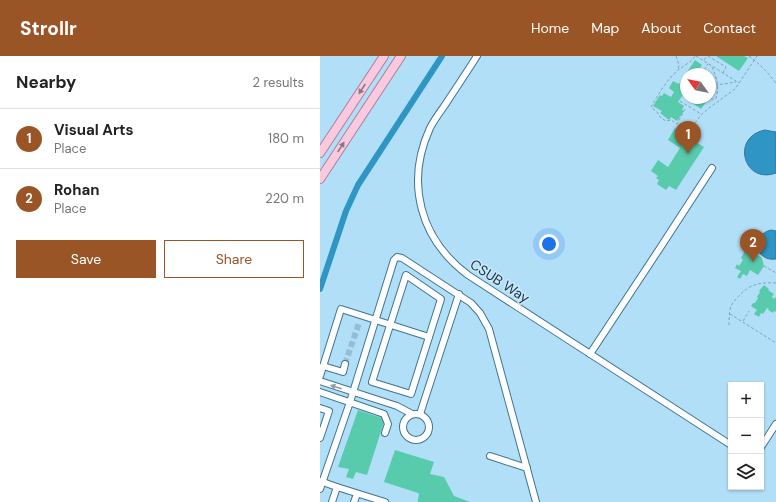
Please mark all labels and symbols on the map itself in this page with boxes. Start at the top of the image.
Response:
north arrow [680,68,716,104]
one-way arrow [359,83,366,94]
pin: 1 [675,121,701,154]
one-way arrow [338,141,345,153]
pin: 2 [740,229,766,262]
your location [539,234,559,254]
street label: CSUB Way [467,255,533,307]
one-way arrow [330,384,342,390]

